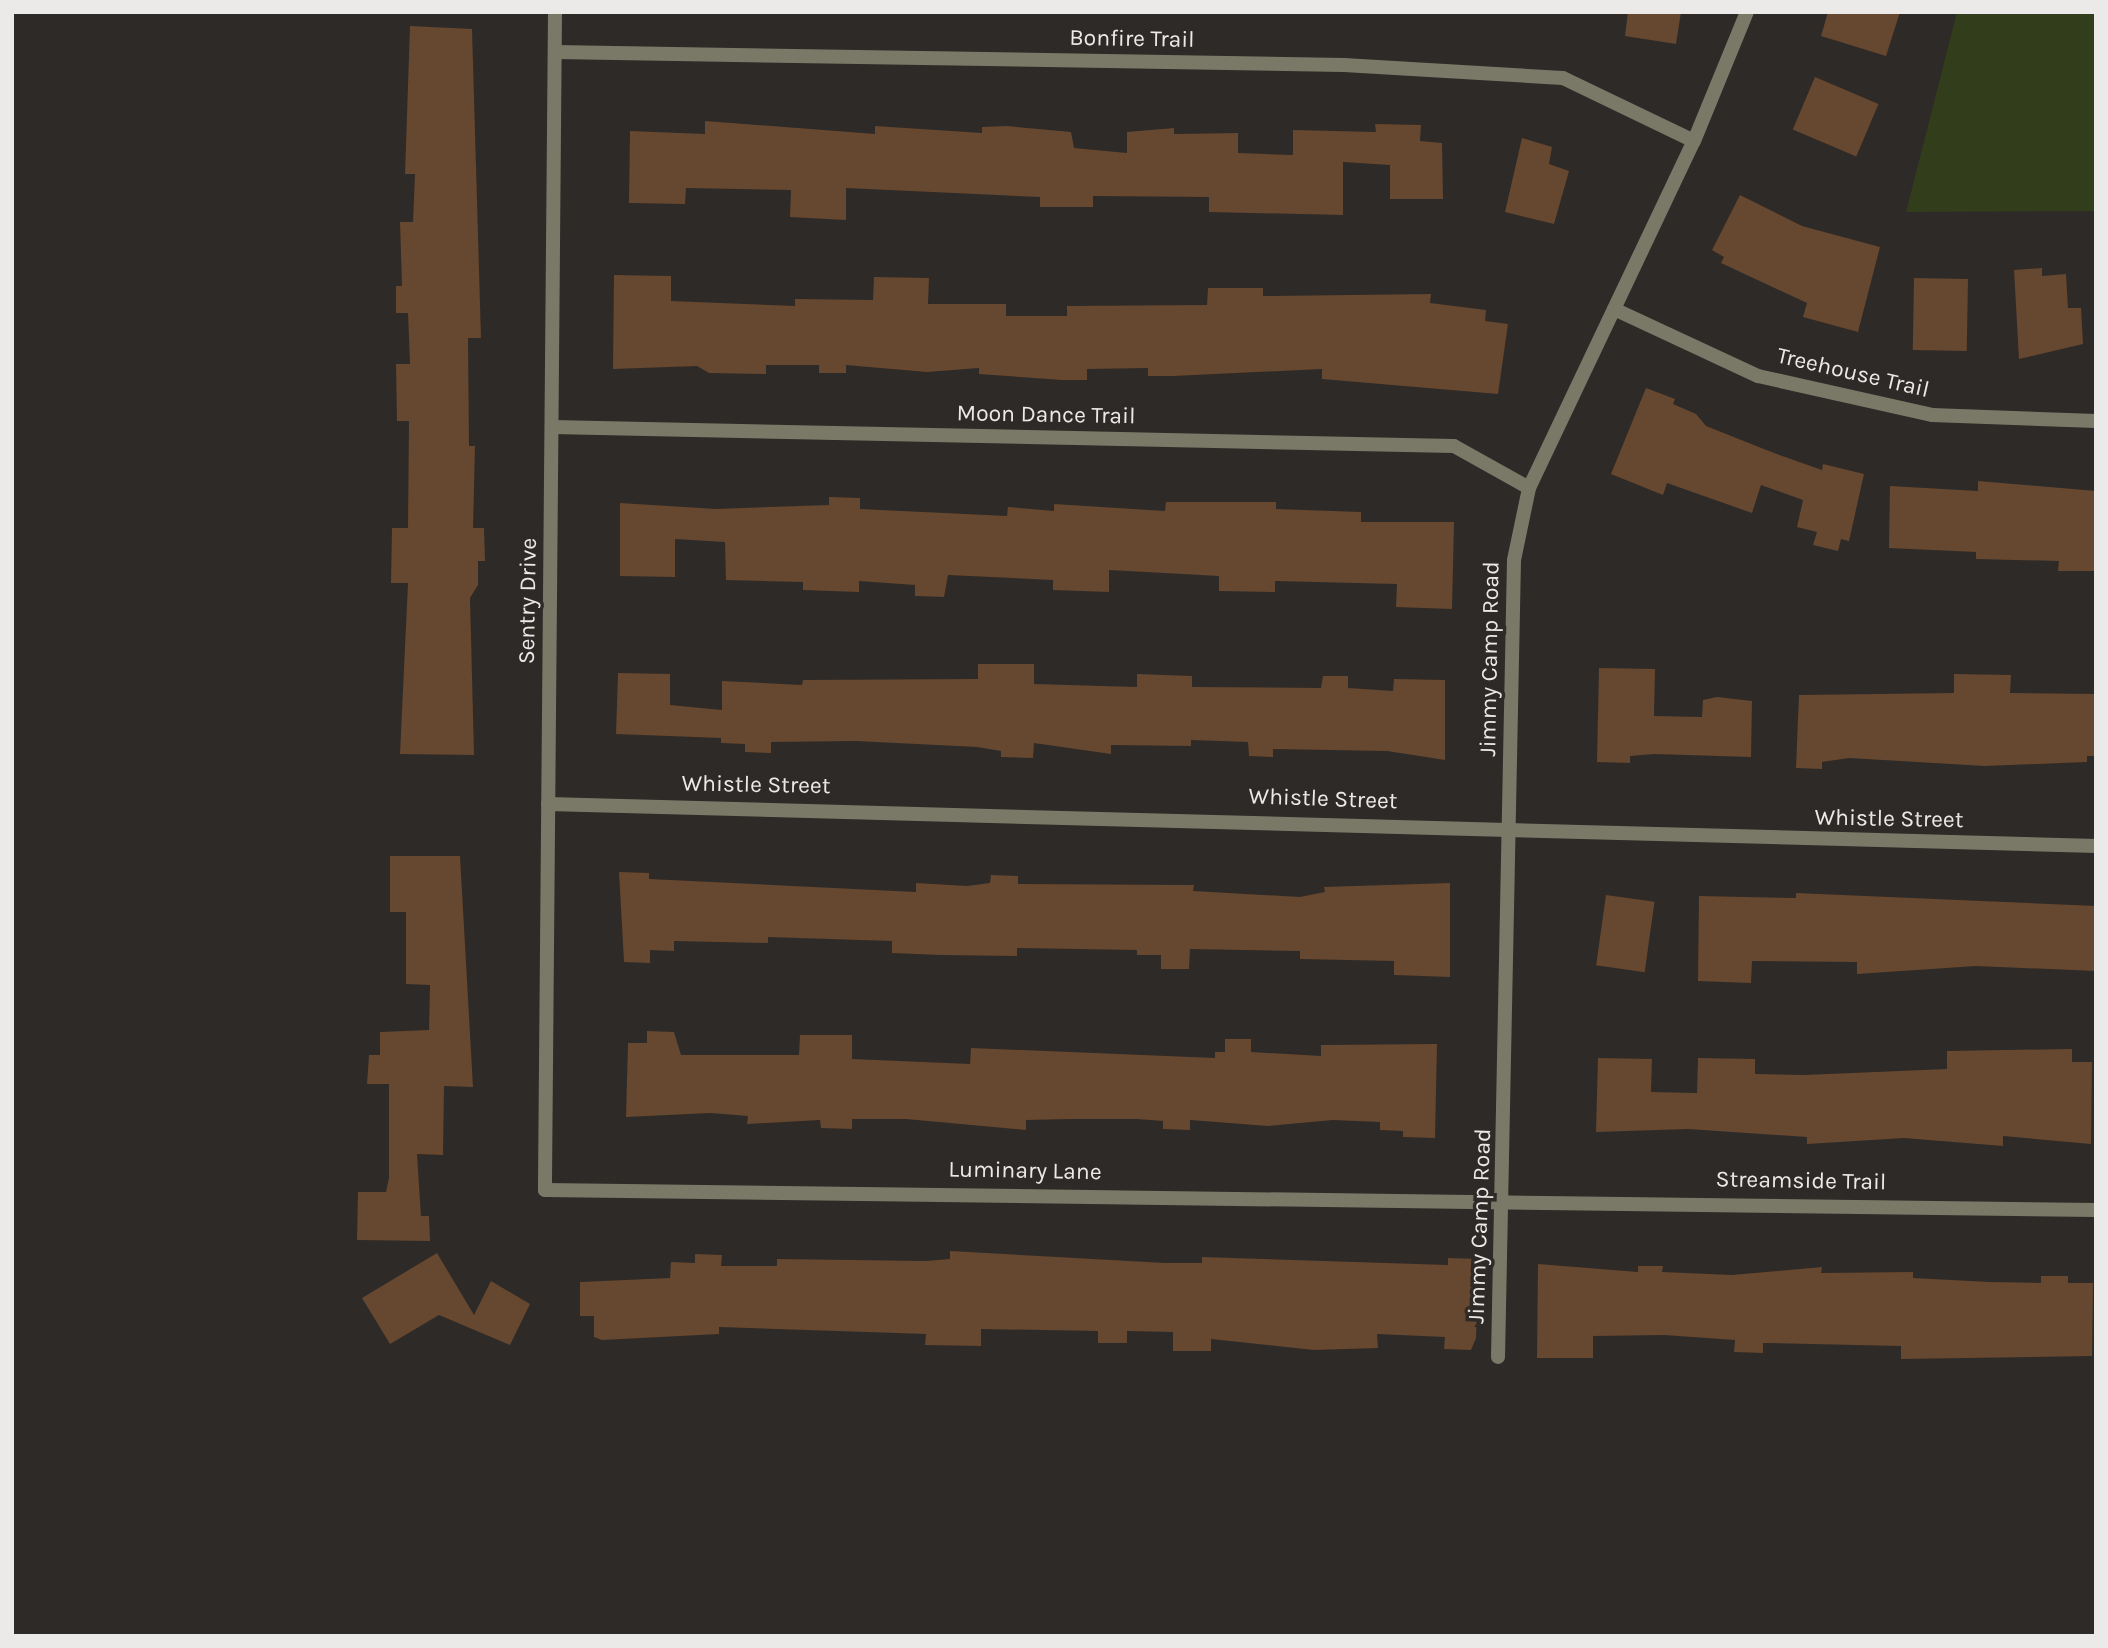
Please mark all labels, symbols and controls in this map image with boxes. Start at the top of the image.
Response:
street label: Bonfire Trail [1069,24,1195,54]
street label: Treehouse Trail [1774,342,1932,404]
street label: Moon Dance Trail [956,400,1136,430]
street label: Sentry Drive [513,538,543,664]
street label: Jimmy Camp Road [1474,561,1506,757]
street label: Whistle Street [681,770,831,800]
street label: Whistle Street [1248,783,1398,815]
street label: Whistle Street [1814,804,1964,834]
street label: Jimmy Camp Road [1463,1128,1497,1324]
street label: Luminary Lane [948,1156,1102,1186]
street label: Streamside Trail [1715,1166,1887,1196]

